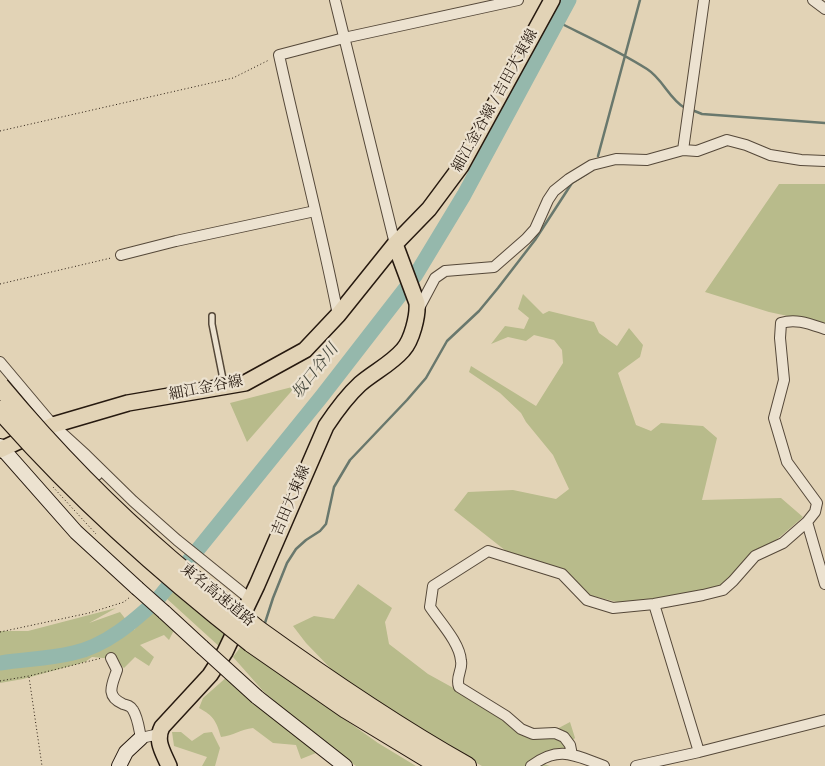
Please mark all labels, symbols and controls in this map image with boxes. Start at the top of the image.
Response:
street label: 細江金谷線 / 吉田大東線 [449,26,543,176]
water label: 坂口谷川 [289,341,343,403]
street label: 細江金谷線 [167,373,245,405]
street label: 吉田大東線 [269,463,315,539]
street label: 東名高速道路 [176,561,258,631]

